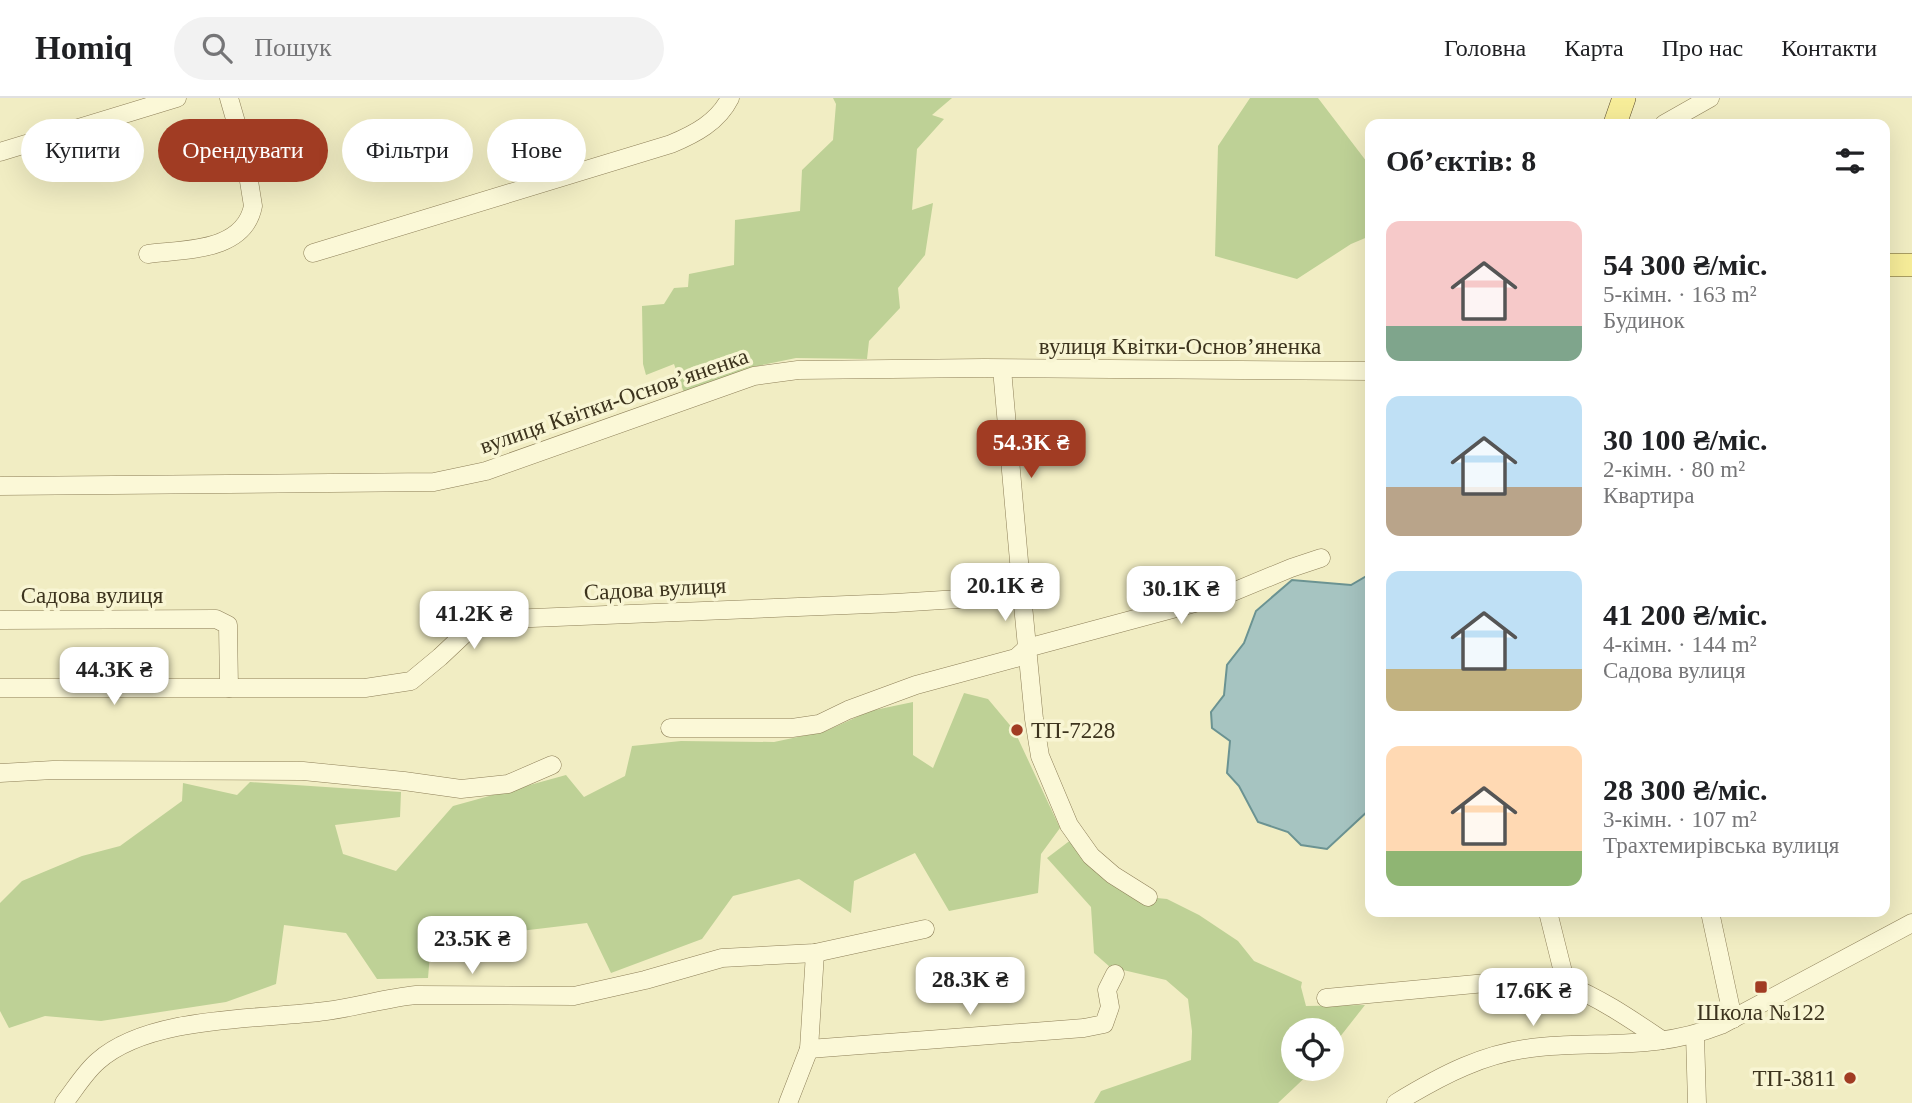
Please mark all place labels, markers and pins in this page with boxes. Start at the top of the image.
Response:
pin: 54.3K ₴ [966,420,1096,480]
pin: 20.1K ₴ [940,564,1070,623]
pin: 30.1K ₴ [1116,566,1246,626]
pin: 41.2K ₴ [409,592,539,651]
pin: 44.3K ₴ [49,648,179,707]
place label: ТП-7228 [1031,718,1115,743]
marker: ТП-7228 [1009,722,1025,738]
pin: 23.5K ₴ [407,916,537,976]
pin: 28.3K ₴ [905,958,1035,1017]
pin: 17.6K ₴ [1468,968,1598,1028]
marker: Школа №122 [1753,979,1769,995]
place label: Школа №122 [1697,1000,1825,1025]
place label: ТП-3811 [1753,1066,1836,1091]
marker: ТП-3811 [1842,1070,1858,1086]

